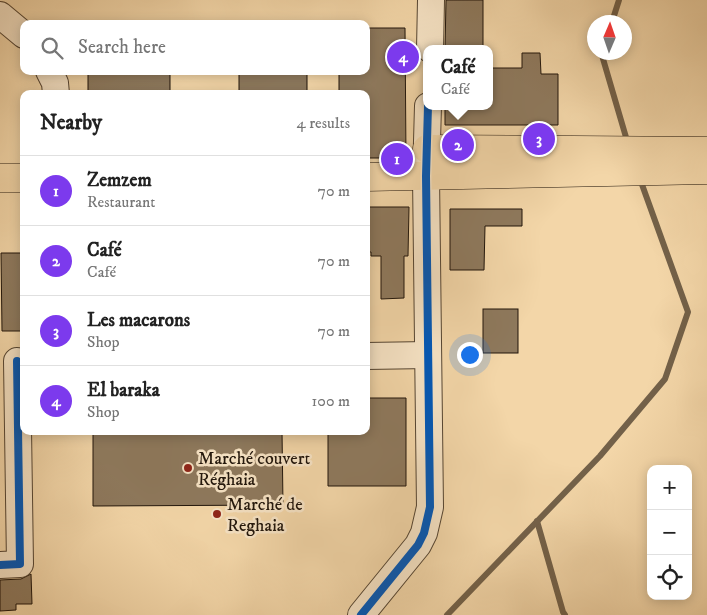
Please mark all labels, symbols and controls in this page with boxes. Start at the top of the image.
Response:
north arrow [587,15,632,60]
search box [20,20,370,75]
icon: search [38,34,66,62]
text: Search here [78,36,166,59]
pin: 4 [387,38,419,76]
popup [423,45,493,110]
text: Café [441,56,475,79]
text: Café [441,79,470,99]
text: Nearby [40,110,102,136]
text: 4 results [297,113,350,133]
pin: 3 [523,120,555,158]
pin: 2 [442,126,474,164]
pin: 1 [381,140,413,178]
text: Zemzem [87,169,152,192]
text: 1 [53,181,59,201]
text: 70 m [318,181,350,201]
text: Restaurant [87,192,155,212]
text: Café [87,239,122,262]
text: 2 [52,251,60,271]
text: 70 m [318,251,350,271]
text: Café [87,262,116,282]
text: Les macarons [87,309,190,332]
text: 3 [53,321,59,341]
text: 70 m [318,321,350,341]
text: Shop [87,332,120,352]
your location [457,342,483,368]
text: El baraka [87,379,160,402]
text: 4 [51,391,61,411]
text: 100 m [312,391,350,411]
text: Shop [87,402,120,422]
place label: Marché couvert Réghaia [198,448,310,491]
marker: Marché couvert Réghaia [182,462,194,474]
map controls [647,465,692,600]
button: + [647,465,692,510]
place label: Marché de Reghaia [227,494,303,537]
marker: Marché de Reghaia [211,508,223,520]
button: − [647,510,692,555]
button: locate [647,555,692,600]

